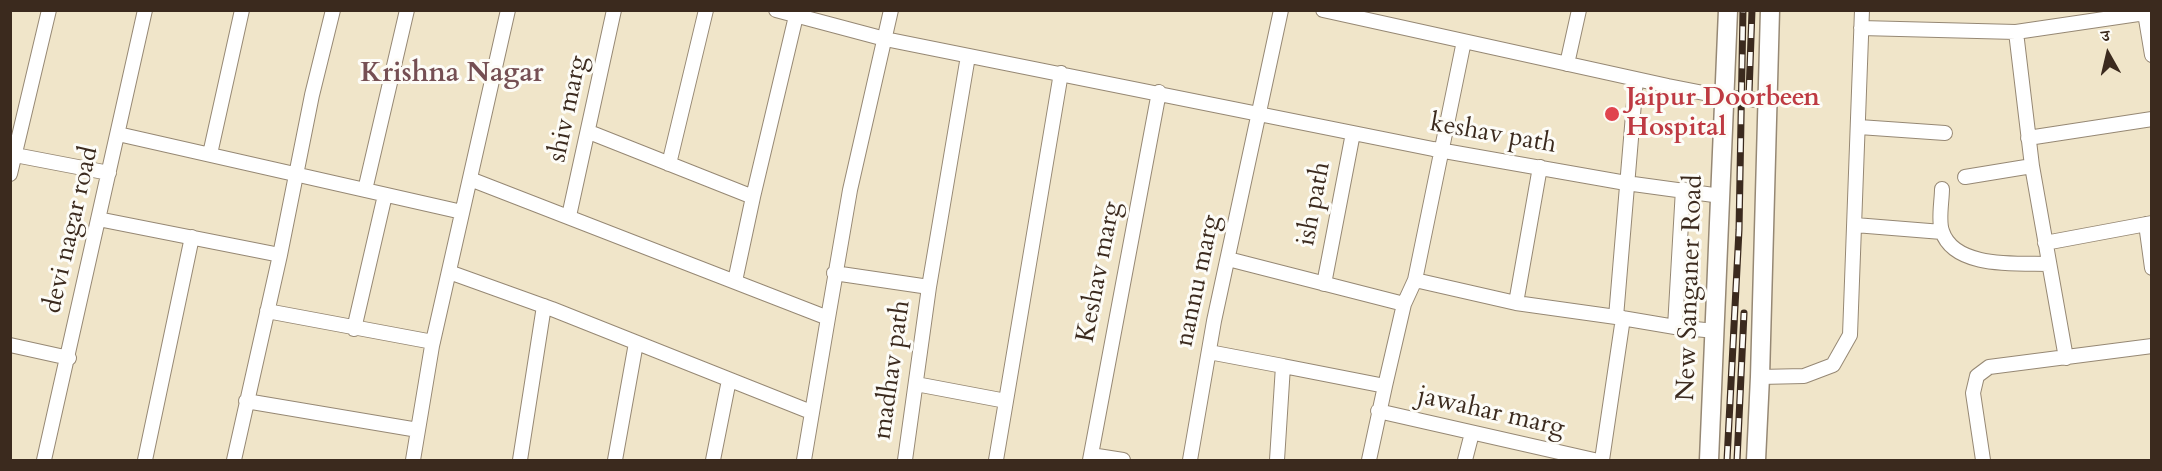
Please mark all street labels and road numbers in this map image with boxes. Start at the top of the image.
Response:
street label: shiv marg [543,53,595,165]
street label: keshav path [1427,109,1559,161]
street label: devi nagar road [38,144,106,316]
street label: ish path [1292,159,1338,249]
street label: New Sanganer Road [1671,174,1711,402]
street label: Keshav marg [1071,199,1129,345]
street label: nannu marg [1170,212,1228,350]
street label: madhav path [868,298,918,442]
street label: jawahar marg [1414,381,1568,445]

